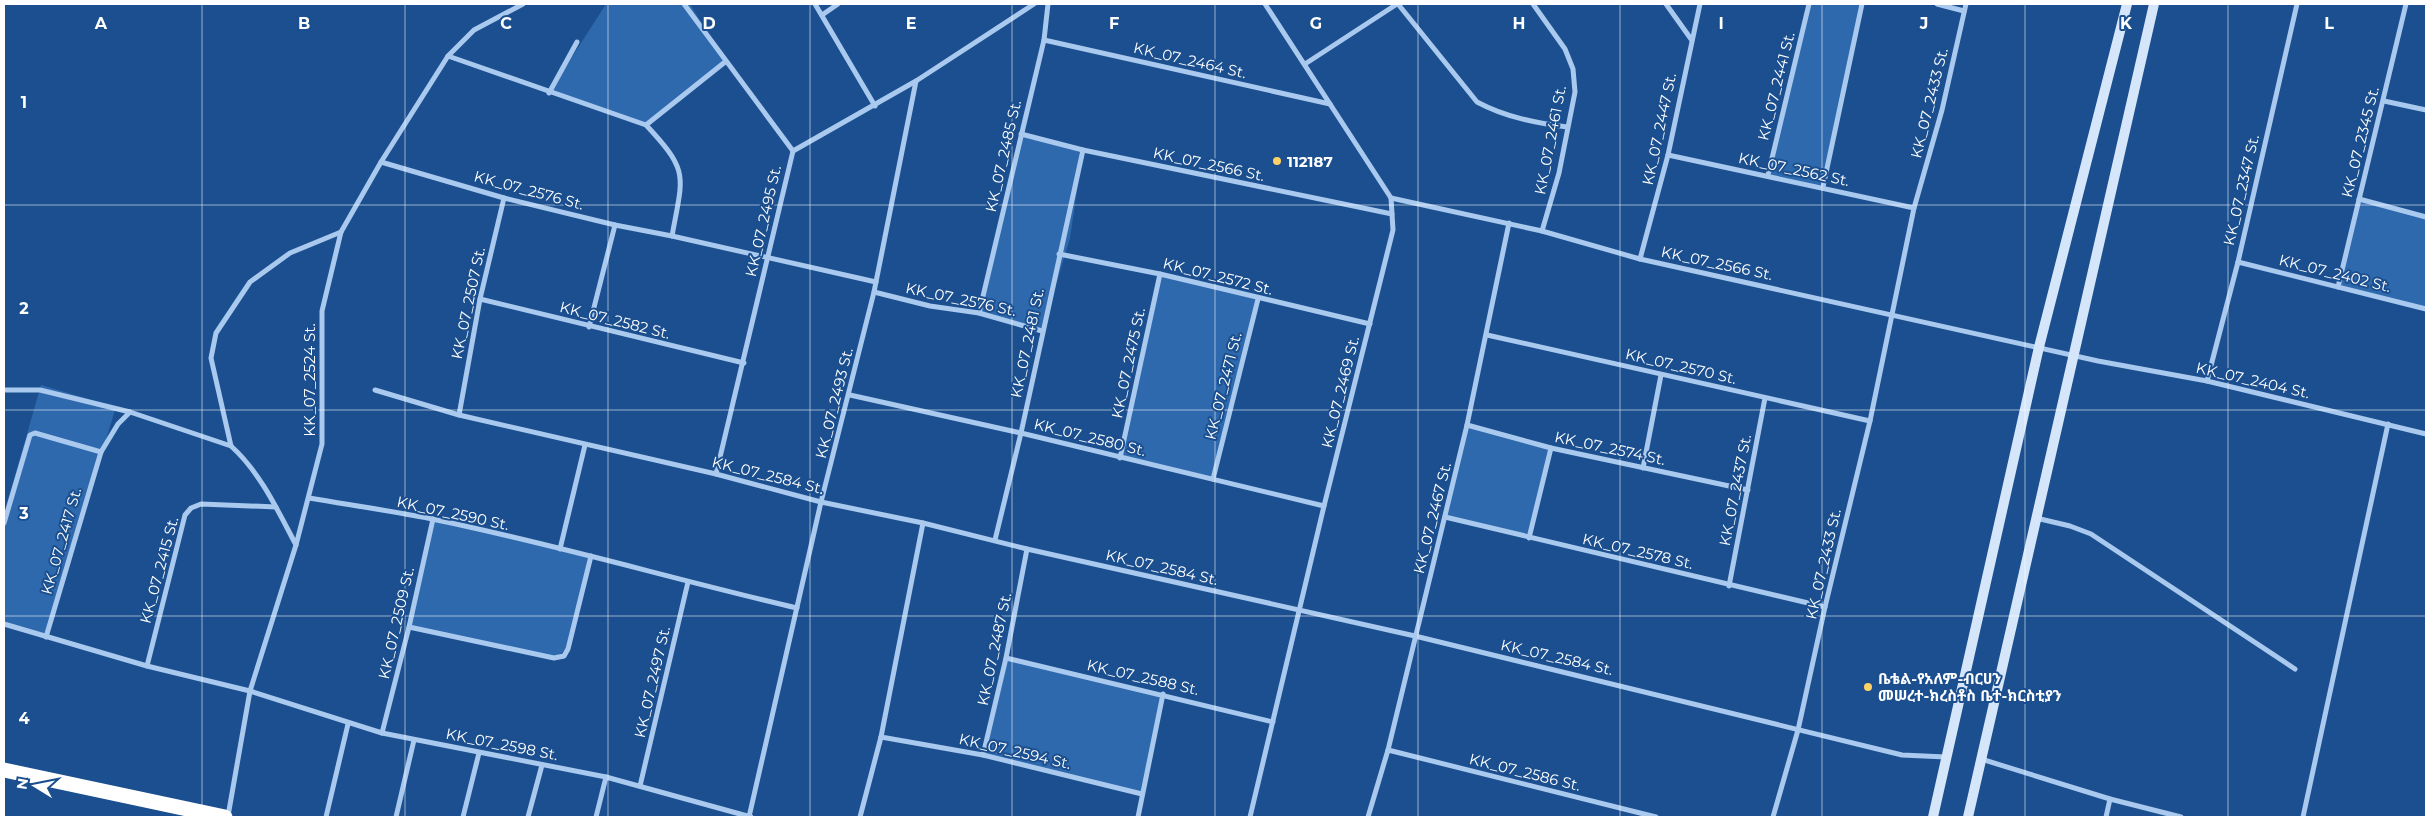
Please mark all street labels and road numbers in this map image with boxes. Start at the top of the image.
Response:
street label: KK_07_2441 St. [1753,30,1799,142]
street label: KK_07_2464 St. [1132,38,1248,82]
street label: KK_07_2433 St. [1906,46,1952,160]
street label: KK_07_2447 St. [1638,71,1680,187]
street label: KK_07_2461 St. [1530,84,1570,196]
street label: KK_07_2345 St. [2337,85,2383,199]
street label: KK_07_2485 St. [981,98,1025,214]
street label: KK_07_2347 St. [2219,133,2263,247]
street label: KK_07_2566 St. [1151,143,1267,185]
street label: KK_07_2562 St. [1737,148,1851,190]
street label: KK_07_2495 St. [741,163,785,279]
street label: KK_07_2576 St. [472,166,586,214]
street label: KK_07_2566 St. [1659,242,1775,284]
street label: KK_07_2507 St. [447,245,489,361]
street label: KK_07_2402 St. [2277,250,2393,296]
street label: KK_07_2572 St. [1161,253,1275,299]
street label: KK_07_2576 St. [904,278,1018,320]
street label: KK_07_2481 St. [1006,286,1048,400]
street label: KK_07_2582 St. [558,297,672,343]
street label: KK_07_2475 St. [1107,306,1149,420]
street label: KK_07_2524 St. [300,323,319,437]
street label: KK_07_2471 St. [1200,330,1246,442]
street label: KK_07_2469 St. [1317,334,1363,450]
street label: KK_07_2570 St. [1624,344,1738,388]
street label: KK_07_2493 St. [811,346,857,460]
street label: KK_07_2404 St. [2194,358,2312,402]
street label: KK_07_2580 St. [1032,414,1148,460]
street label: KK_07_2574 St. [1553,427,1667,469]
street label: KK_07_2437 St. [1715,433,1755,547]
street label: KK_07_2584 St. [710,452,826,498]
street label: KK_07_2467 St. [1409,460,1455,576]
street label: KK_07_2417 St. [37,485,85,597]
street label: KK_07_2590 St. [395,492,511,534]
street label: KK_07_2433 St. [1801,507,1845,621]
street label: KK_07_2415 St. [136,514,182,626]
street label: KK_07_2578 St. [1581,529,1695,573]
street label: KK_07_2584 St. [1104,545,1220,589]
street label: KK_07_2509 St. [374,565,418,681]
street label: KK_07_2487 St. [973,591,1015,707]
street label: KK_07_2497 St. [630,624,674,740]
street label: KK_07_2584 St. [1499,635,1615,679]
street label: KK_07_2588 St. [1085,655,1201,699]
street label: KK_07_2598 St. [444,724,560,764]
street label: KK_07_2594 St. [957,729,1073,773]
street label: KK_07_2586 St. [1467,749,1583,795]

